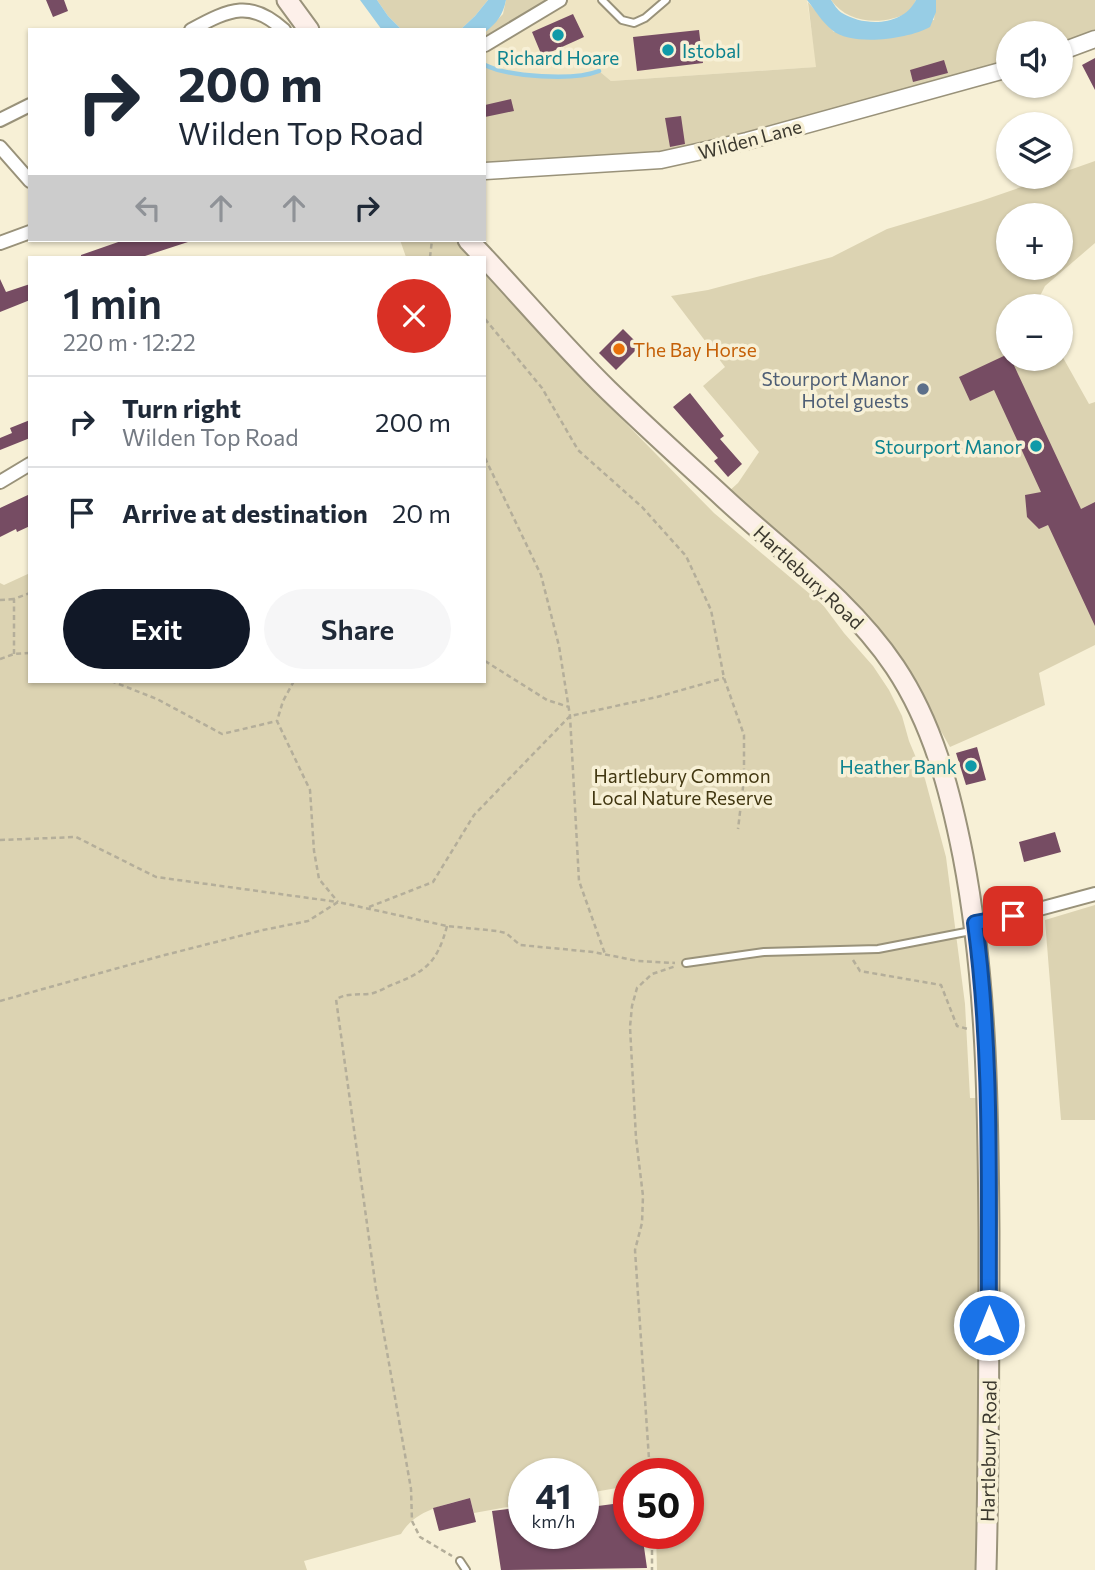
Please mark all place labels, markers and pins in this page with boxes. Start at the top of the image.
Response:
marker: Richard Hoare [550,27,566,43]
place label: Istobal [682,39,741,62]
marker: Istobal [660,42,676,58]
place label: Richard Hoare [497,46,619,69]
place label: The Bay Horse [633,338,757,361]
marker: The Bay Horse [611,341,627,357]
place label: Stourport Manor Hotel guests [761,367,909,412]
marker: Stourport Manor Hotel guests [915,381,931,397]
place label: Stourport Manor [874,435,1022,458]
marker: Stourport Manor [1028,438,1044,454]
place label: Heather Bank [839,755,957,778]
marker: Heather Bank [963,758,979,774]
pin [983,886,1043,946]

